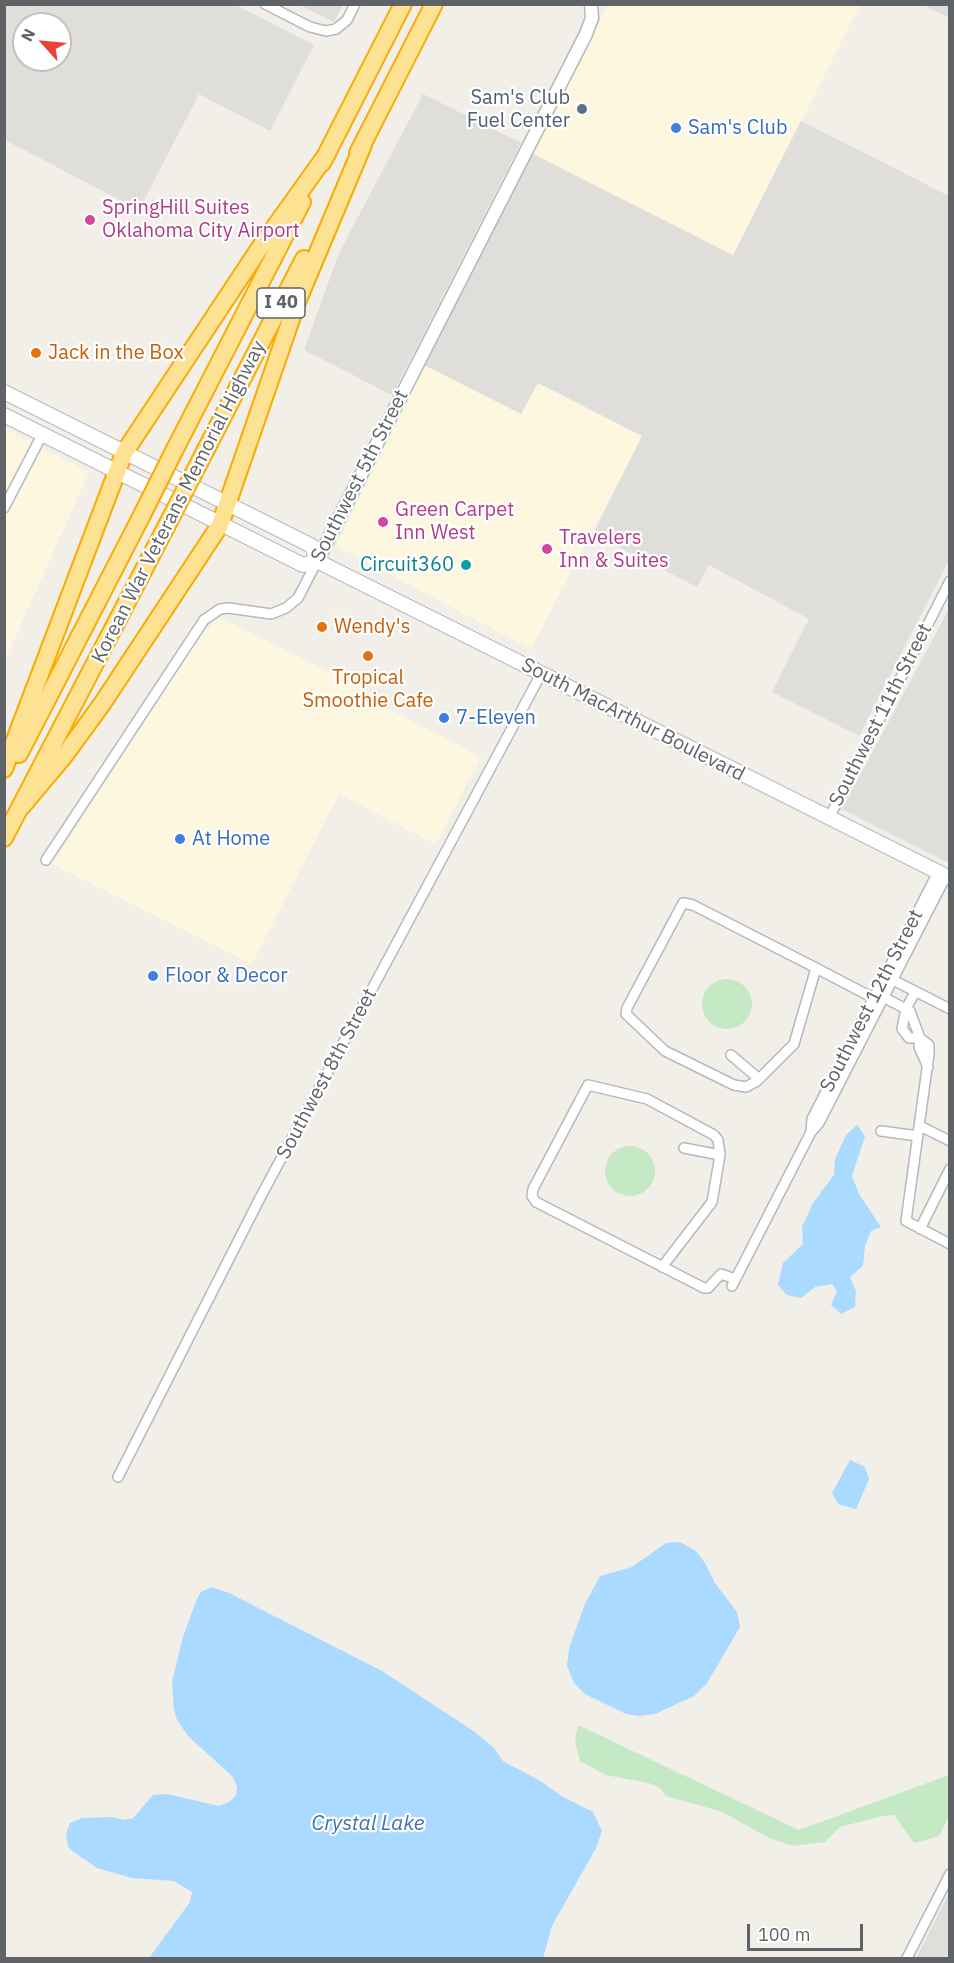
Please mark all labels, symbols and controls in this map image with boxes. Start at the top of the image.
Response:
north arrow [12,12,72,72]
text: N [16,25,39,44]
place label: Sam's Club Fuel Center [467,86,570,133]
marker: Sam's Club Fuel Center [575,102,589,116]
place label: Sam's Club [688,116,788,140]
marker: Sam's Club [669,121,683,135]
place label: SpringHill Suites Oklahoma City Airport [102,196,300,243]
marker: SpringHill Suites Oklahoma City Airport [83,213,97,227]
road number: I 40 [257,288,305,318]
street label: Korean War Veterans Memorial Highway [87,337,271,667]
place label: Jack in the Box [48,341,184,365]
marker: Jack in the Box [29,346,43,360]
street label: Southwest 5th Street [306,386,414,566]
place label: Green Carpet Inn West [395,498,514,545]
marker: Green Carpet Inn West [376,515,390,529]
place label: Travelers Inn & Suites [559,526,669,573]
marker: Travelers Inn & Suites [540,542,554,556]
place label: Circuit360 [360,553,454,577]
marker: Circuit360 [459,558,473,572]
place label: Wendy's [334,615,410,639]
marker: Wendy's [315,620,329,634]
street label: Southwest 11th Street [824,620,938,810]
marker: Tropical Smoothie Cafe [361,649,375,663]
street label: South MacArthur Boulevard [517,653,749,787]
place label: Tropical Smoothie Cafe [302,666,434,713]
place label: 7-Eleven [456,706,536,730]
marker: 7-Eleven [437,711,451,725]
place label: At Home [192,827,270,851]
marker: At Home [173,832,187,846]
street label: Southwest 12th Street [815,906,929,1096]
place label: Floor & Decor [165,964,288,988]
marker: Floor & Decor [146,969,160,983]
street label: Southwest 8th Street [272,984,382,1164]
water label: Crystal Lake [312,1811,424,1837]
scale bar [750,1912,866,1950]
text: 100 m [758,1923,810,1946]

